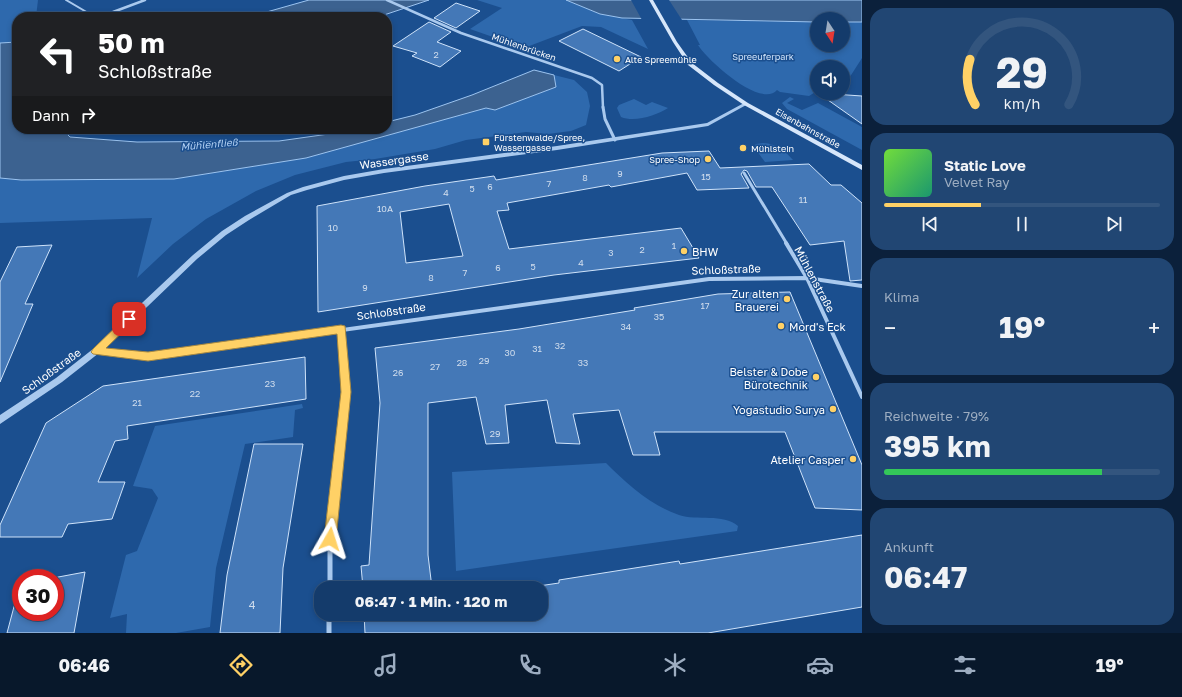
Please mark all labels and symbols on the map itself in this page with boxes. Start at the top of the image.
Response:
north arrow [810,12,850,52]
street label: Mühlenbrücken [490,31,558,63]
house number: 2 [433,49,439,60]
park label: Spreeuferpark [732,51,794,62]
marker: Alte Spreemühle [612,54,622,64]
place label: Alte Spreemühle [625,54,697,65]
street label: Eisenbahnstraße [774,106,842,150]
place label: Fürstenwalde/Spree, Wassergasse [494,132,585,153]
water label: Mühlenfließ [180,135,239,152]
marker: Fürstenwalde/Spree, Wassergasse [481,137,491,147]
marker: Mühlstein [738,143,748,153]
place label: Mühlstein [751,143,794,154]
street label: Wassergasse [359,149,429,171]
place label: Spree-Shop [649,154,700,165]
marker: Spree-Shop [703,154,713,164]
house number: 9 [617,168,623,179]
house number: 15 [701,171,711,182]
house number: 8 [582,172,588,183]
house number: 7 [547,178,552,189]
house number: 6 [487,181,493,192]
house number: 5 [469,183,475,194]
house number: 4 [443,187,449,198]
house number: 11 [799,194,808,205]
house number: 10A [377,203,393,214]
house number: 10 [328,222,338,233]
house number: 1 [672,240,677,251]
house number: 2 [639,244,645,255]
street label: Mühlenstraße [792,244,838,314]
place label: BHW [692,245,719,258]
marker: BHW [679,246,689,256]
house number: 3 [608,247,614,258]
house number: 4 [578,257,584,268]
house number: 5 [530,261,536,272]
street label: Schloßstraße [691,261,761,277]
house number: 6 [495,262,501,273]
house number: 7 [463,267,468,278]
house number: 8 [428,272,434,283]
house number: 9 [362,282,368,293]
place label: Zur alten Brauerei [732,287,779,313]
marker: Zur alten Brauerei [782,294,792,304]
street label: Schloßstraße [356,300,426,322]
house number: 17 [700,300,710,311]
pin [112,302,146,336]
house number: 35 [654,311,664,322]
place label: Mord's Eck [789,320,846,333]
house number: 34 [621,321,632,332]
marker: Mord's Eck [776,321,786,331]
house number: 32 [555,340,565,351]
house number: 31 [532,343,542,354]
street label: Schloßstraße [19,345,83,397]
house number: 30 [505,347,516,358]
house number: 29 [479,355,489,366]
house number: 28 [457,357,467,368]
house number: 33 [578,357,588,368]
house number: 27 [430,361,440,372]
place label: Belster & Dobe Bürotechnik [730,365,808,391]
house number: 26 [393,367,403,378]
marker: Belster & Dobe Bürotechnik [811,372,821,382]
house number: 23 [265,378,275,389]
house number: 22 [190,388,200,399]
house number: 21 [132,397,142,408]
place label: Yogastudio Surya [733,403,825,416]
marker: Yogastudio Surya [828,404,838,414]
house number: 29 [490,428,500,439]
place label: Atelier Casper [770,453,846,466]
marker: Atelier Casper [848,454,858,464]
position arrow [309,518,351,560]
speed limit sign: 30 [12,569,64,621]
house number: 4 [249,598,256,611]

